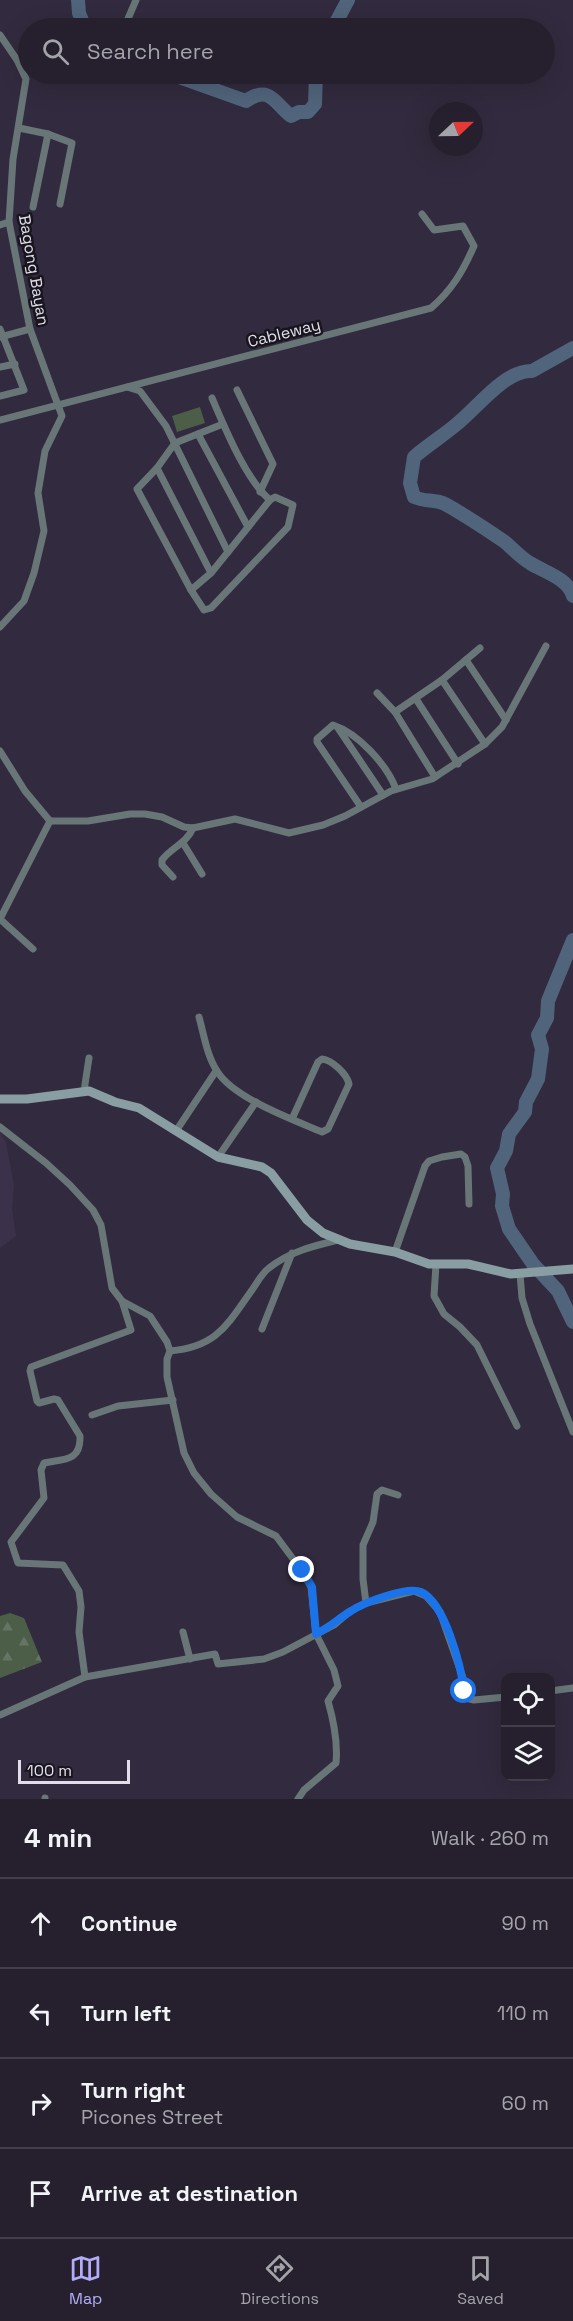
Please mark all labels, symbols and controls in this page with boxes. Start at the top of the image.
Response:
search box [18,18,555,84]
icon: search [39,35,72,68]
text: Search here [87,37,214,65]
north arrow [429,102,483,156]
street label: Bagong Bayan [14,213,54,327]
street label: Cableway [245,314,323,352]
route end [288,1556,314,1582]
map controls [501,1673,555,1781]
button: locate [501,1673,555,1727]
route start [450,1677,476,1703]
button: layers [501,1727,555,1781]
scale bar [18,1757,130,1784]
text: 100 m [27,1760,72,1781]
text: 4 min [24,1821,92,1855]
text: Walk · 260 m [431,1825,549,1851]
icon: ahead [24,1907,57,1940]
text: Continue [81,1909,177,1937]
text: 90 m [502,1910,549,1936]
icon: left [24,1997,57,2030]
text: Turn left [81,1999,171,2027]
text: 110 m [497,2000,549,2026]
text: Turn right [81,2076,186,2104]
icon: right [24,2087,57,2120]
text: 60 m [502,2090,549,2116]
text: Picones Street [81,2104,223,2130]
icon: arrive [24,2177,57,2210]
text: Arrive at destination [81,2179,298,2207]
tab: Map [69,2252,102,2309]
tab: Directions [241,2252,319,2309]
tab: Saved [457,2252,504,2309]

